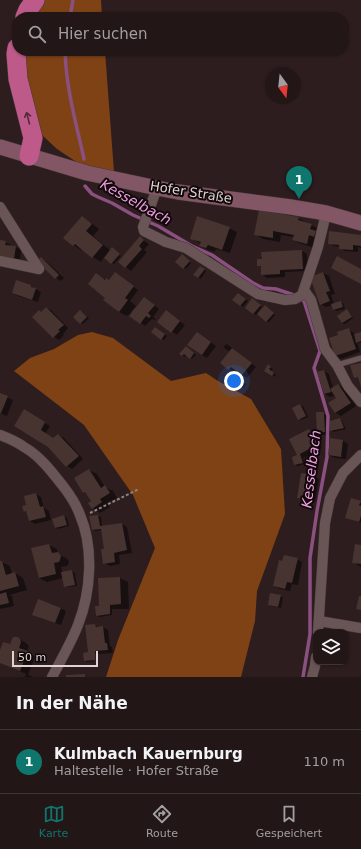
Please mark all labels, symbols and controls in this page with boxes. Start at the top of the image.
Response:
search box [12,12,349,56]
icon: search [26,23,48,45]
text: Hier suchen [58,25,147,43]
north arrow [265,68,301,104]
one-way arrow [24,112,32,125]
pin: 1 [286,166,312,199]
water label: Kesselbach [98,176,174,228]
street label: Hofer Straße [149,178,233,206]
your location [224,371,244,391]
water label: Kesselbach [298,429,324,509]
map controls [313,629,349,665]
button: layers [313,629,349,665]
scale bar [12,649,98,668]
text: 50 m [18,651,46,664]
text: In der Nähe [16,693,128,713]
text: Kulmbach Kauernburg [54,745,243,763]
text: 1 [24,754,34,769]
text: 110 m [303,754,345,769]
text: Haltestelle · Hofer Straße [54,763,219,778]
tab: Karte [39,803,68,840]
tab: Route [146,803,178,840]
tab: Gespeichert [256,803,322,840]

